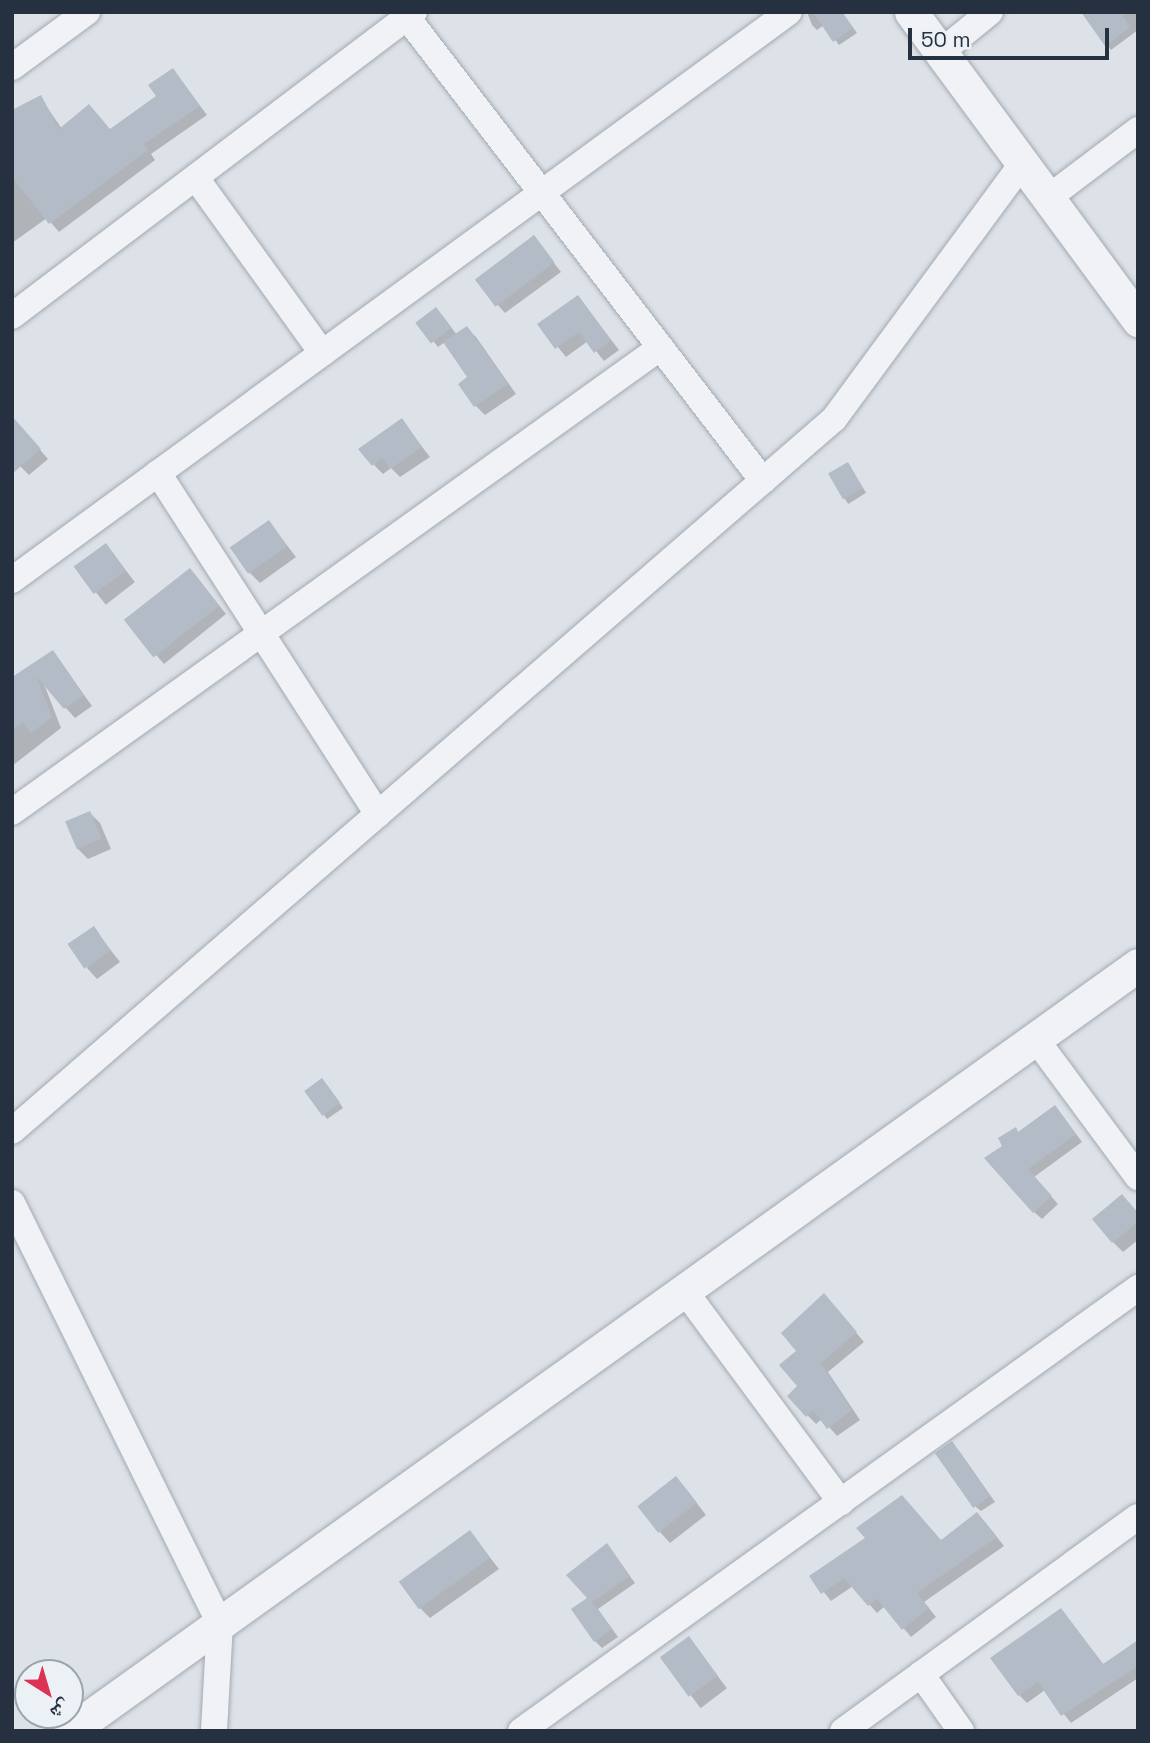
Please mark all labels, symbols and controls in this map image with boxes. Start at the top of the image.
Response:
scale bar [912,14,1113,58]
text: 50 m [921,26,971,53]
north arrow [14,1659,84,1729]
text: ش [45,1694,76,1726]

